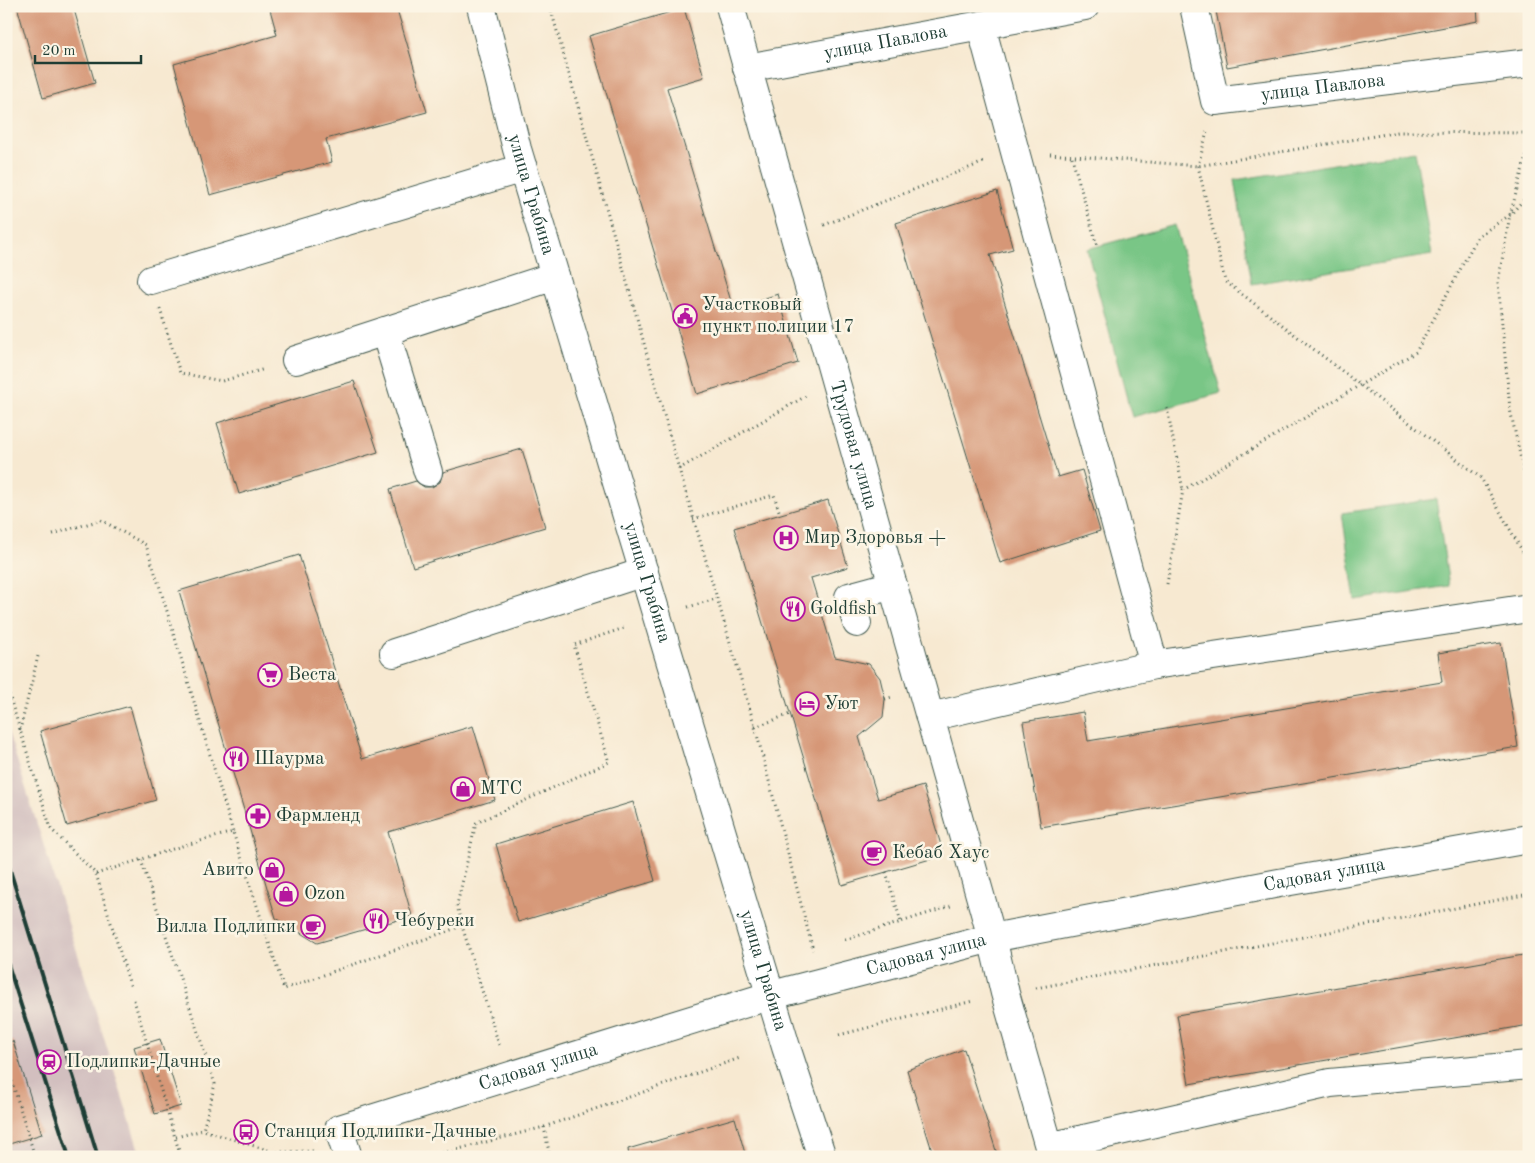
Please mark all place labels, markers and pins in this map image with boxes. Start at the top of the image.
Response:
place label: Участковый пункт полиции 17 [702,296,855,337]
public building icon: Участковый пункт полиции 17 [672,303,698,329]
hospital icon: Мир Здоровья + [773,525,799,551]
place label: Мир Здоровья + [804,529,946,548]
restaurant icon: Goldfish [780,596,806,622]
place label: Goldfish [810,600,877,619]
supermarket icon: Веста [257,662,283,688]
place label: Веста [288,666,337,685]
hotel icon: Уют [794,691,820,717]
place label: Уют [824,695,859,714]
restaurant icon: Шаурма [223,746,249,772]
place label: Шаурма [254,750,325,769]
shop icon: МТС [450,776,476,802]
place label: МТС [480,780,522,799]
pharmacy icon: Фармленд [245,803,271,829]
place label: Фармленд [276,807,361,826]
cafe icon: Кебаб Хаус [861,840,887,866]
place label: Кебаб Хаус [892,844,989,863]
shop icon: Авито [259,857,285,883]
place label: Авито [202,861,254,880]
shop icon: Ozon [273,881,299,907]
place label: Ozon [304,885,345,904]
restaurant icon: Чебуреки [363,908,389,934]
place label: Чебуреки [394,912,474,931]
cafe icon: Вилла Подлипки [300,914,326,940]
place label: Вилла Подлипки [156,918,296,937]
station icon: Подлипки-Дачные [36,1049,62,1075]
place label: Подлипки-Дачные [66,1053,221,1072]
bus stop icon: Станция Подлипки-Дачные [233,1119,259,1145]
place label: Станция Подлипки-Дачные [264,1123,496,1142]

